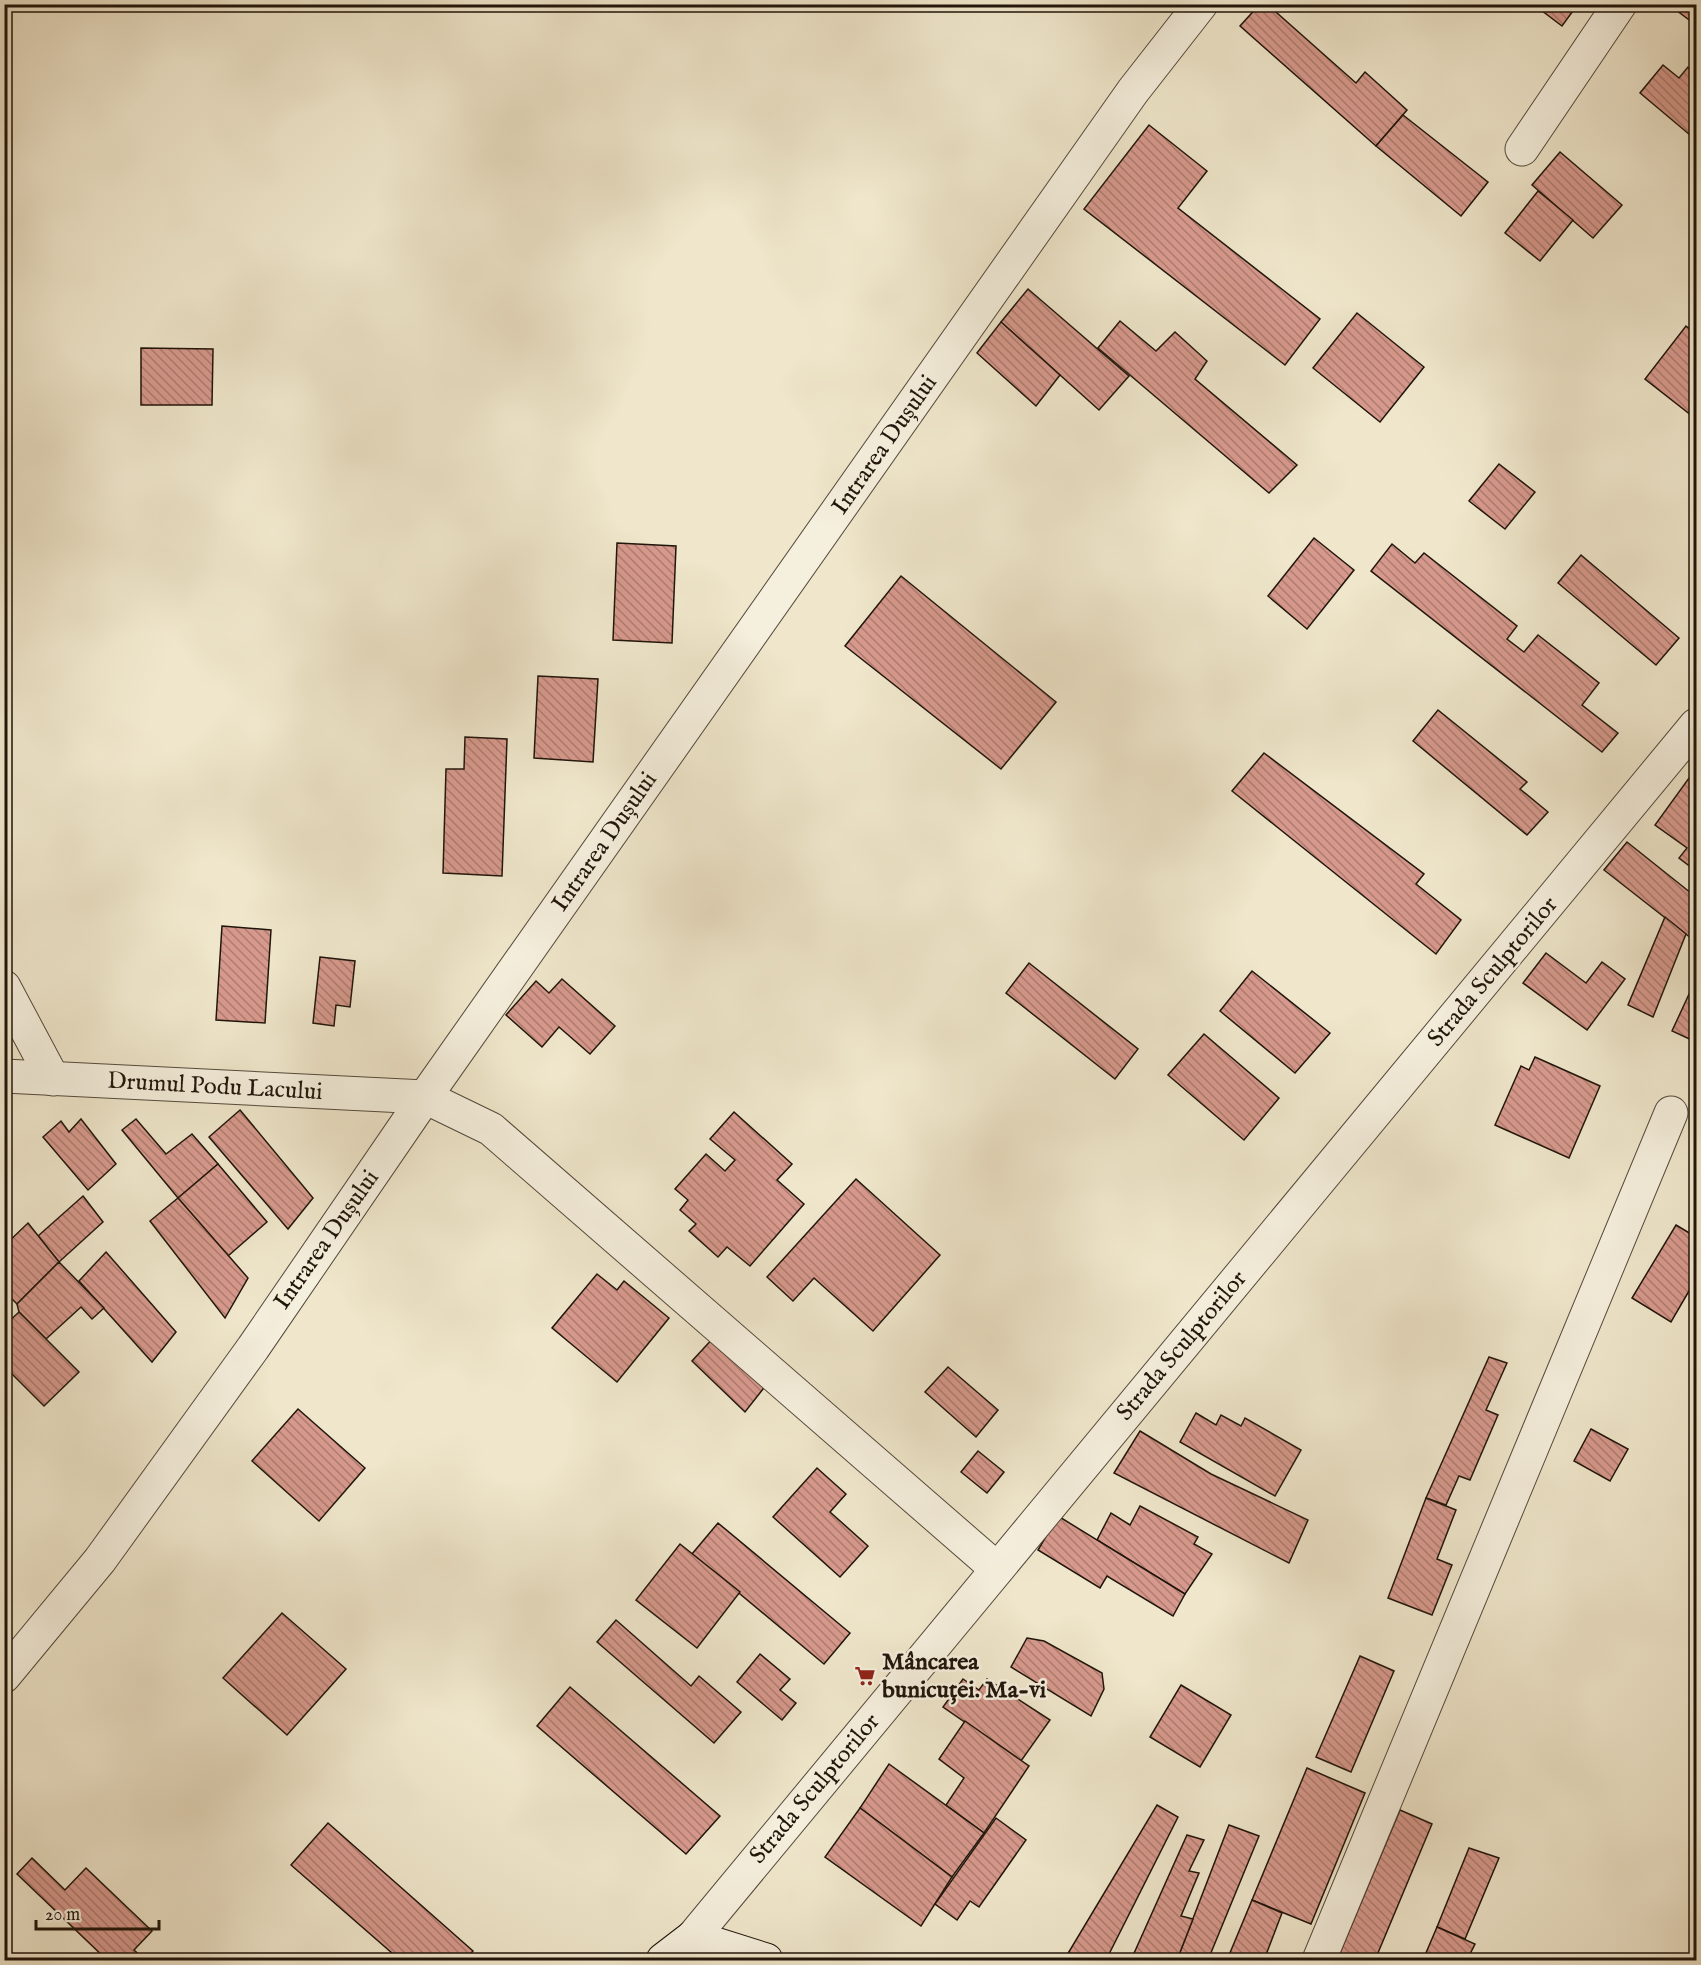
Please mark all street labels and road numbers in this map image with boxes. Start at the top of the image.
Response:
street label: Intrarea Dușului [825,369,945,521]
street label: Intrarea Dușului [545,766,665,918]
street label: Strada Sculptorilor [1421,890,1565,1054]
street label: Drumul Podu Lacului [107,1066,323,1108]
street label: Intrarea Dușului [267,1164,387,1316]
street label: Strada Sculptorilor [1110,1264,1254,1428]
street label: Strada Sculptorilor [743,1707,887,1871]

